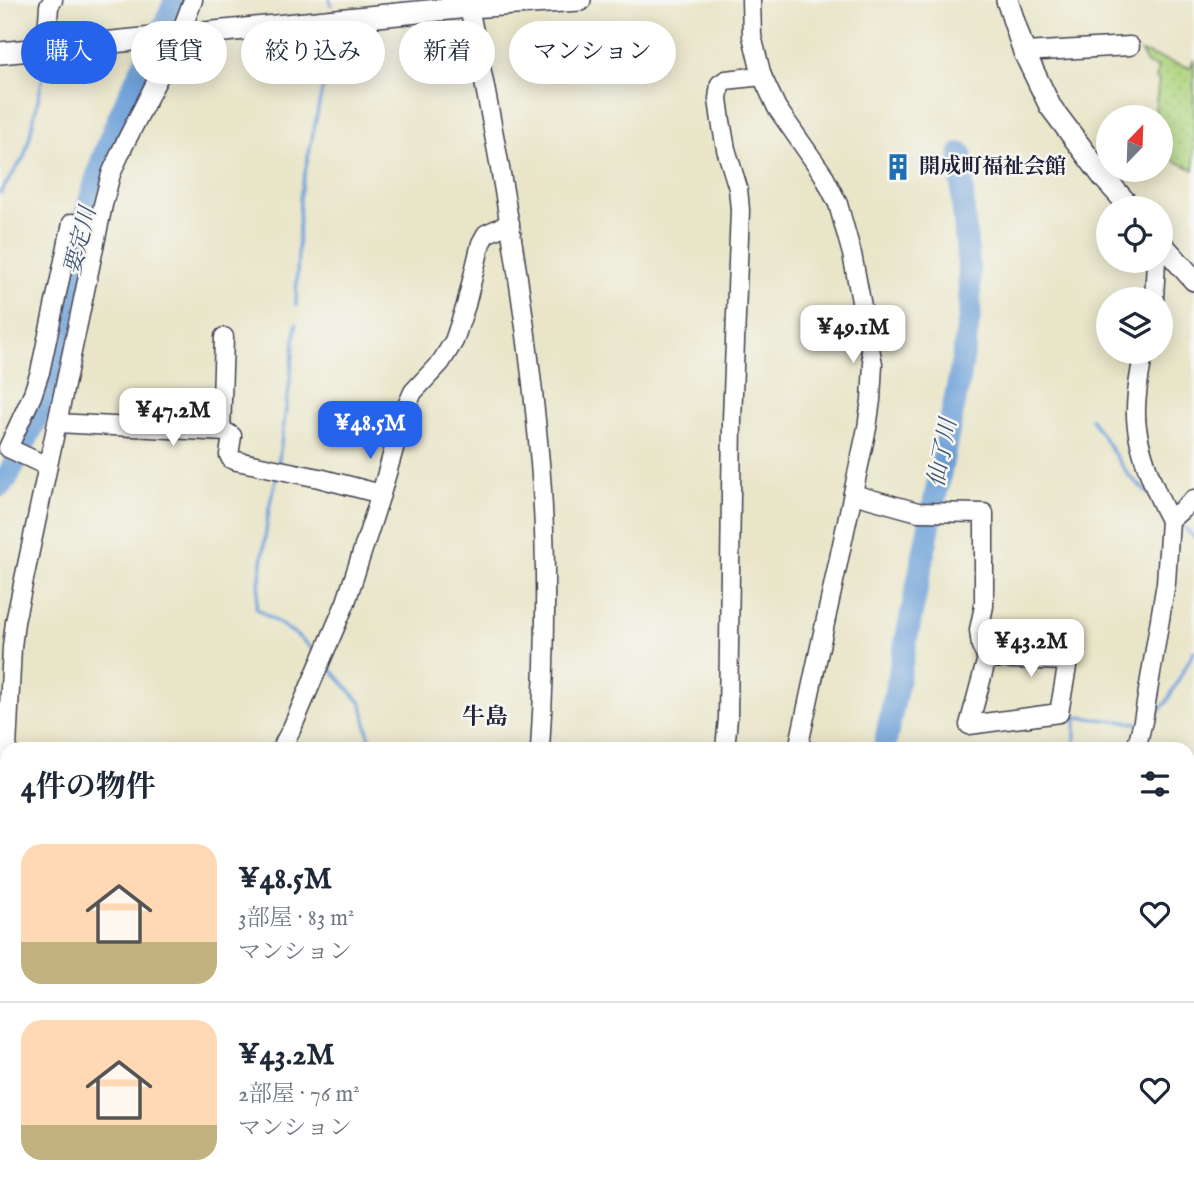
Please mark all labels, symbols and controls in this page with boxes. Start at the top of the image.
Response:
chip: 購入 [21,21,117,84]
chip: 賃貸 [131,21,227,84]
chip: 絞り込み [241,21,385,84]
chip: 新着 [399,21,495,84]
chip: マンション [509,21,676,84]
north arrow [1096,105,1172,182]
map controls [1096,105,1173,364]
building icon: 開成町福祉会館 [883,152,913,182]
place label: 開成町福祉会館 [919,154,1066,181]
button: locate [1096,196,1173,273]
water label: 要定川 [59,201,104,278]
button: layers [1096,287,1173,364]
pin: ¥49.1M [796,306,910,365]
text: ¥49.1M [816,313,890,342]
pin: ¥47.2M [116,388,230,448]
text: ¥47.2M [135,396,211,425]
pin: ¥48.5M [313,402,427,461]
text: ¥48.5M [334,409,406,438]
water label: 仙了川 [922,413,964,490]
pin: ¥43.2M [974,620,1088,679]
text: ¥43.2M [994,627,1068,656]
district label: 牛島 [462,703,508,732]
icon: filters [1136,765,1174,803]
text: 4件の物件 [21,769,156,807]
text: ¥48.5M [238,861,332,899]
icon: home [77,872,161,956]
icon: heart [1136,895,1174,933]
text: 3部屋 · 83 m² [238,904,355,933]
text: マンション [238,938,352,967]
text: ¥43.2M [238,1037,335,1075]
icon: home [77,1048,161,1132]
icon: heart [1136,1071,1174,1109]
text: 2部屋 · 76 m² [238,1080,360,1109]
text: マンション [238,1114,352,1143]

